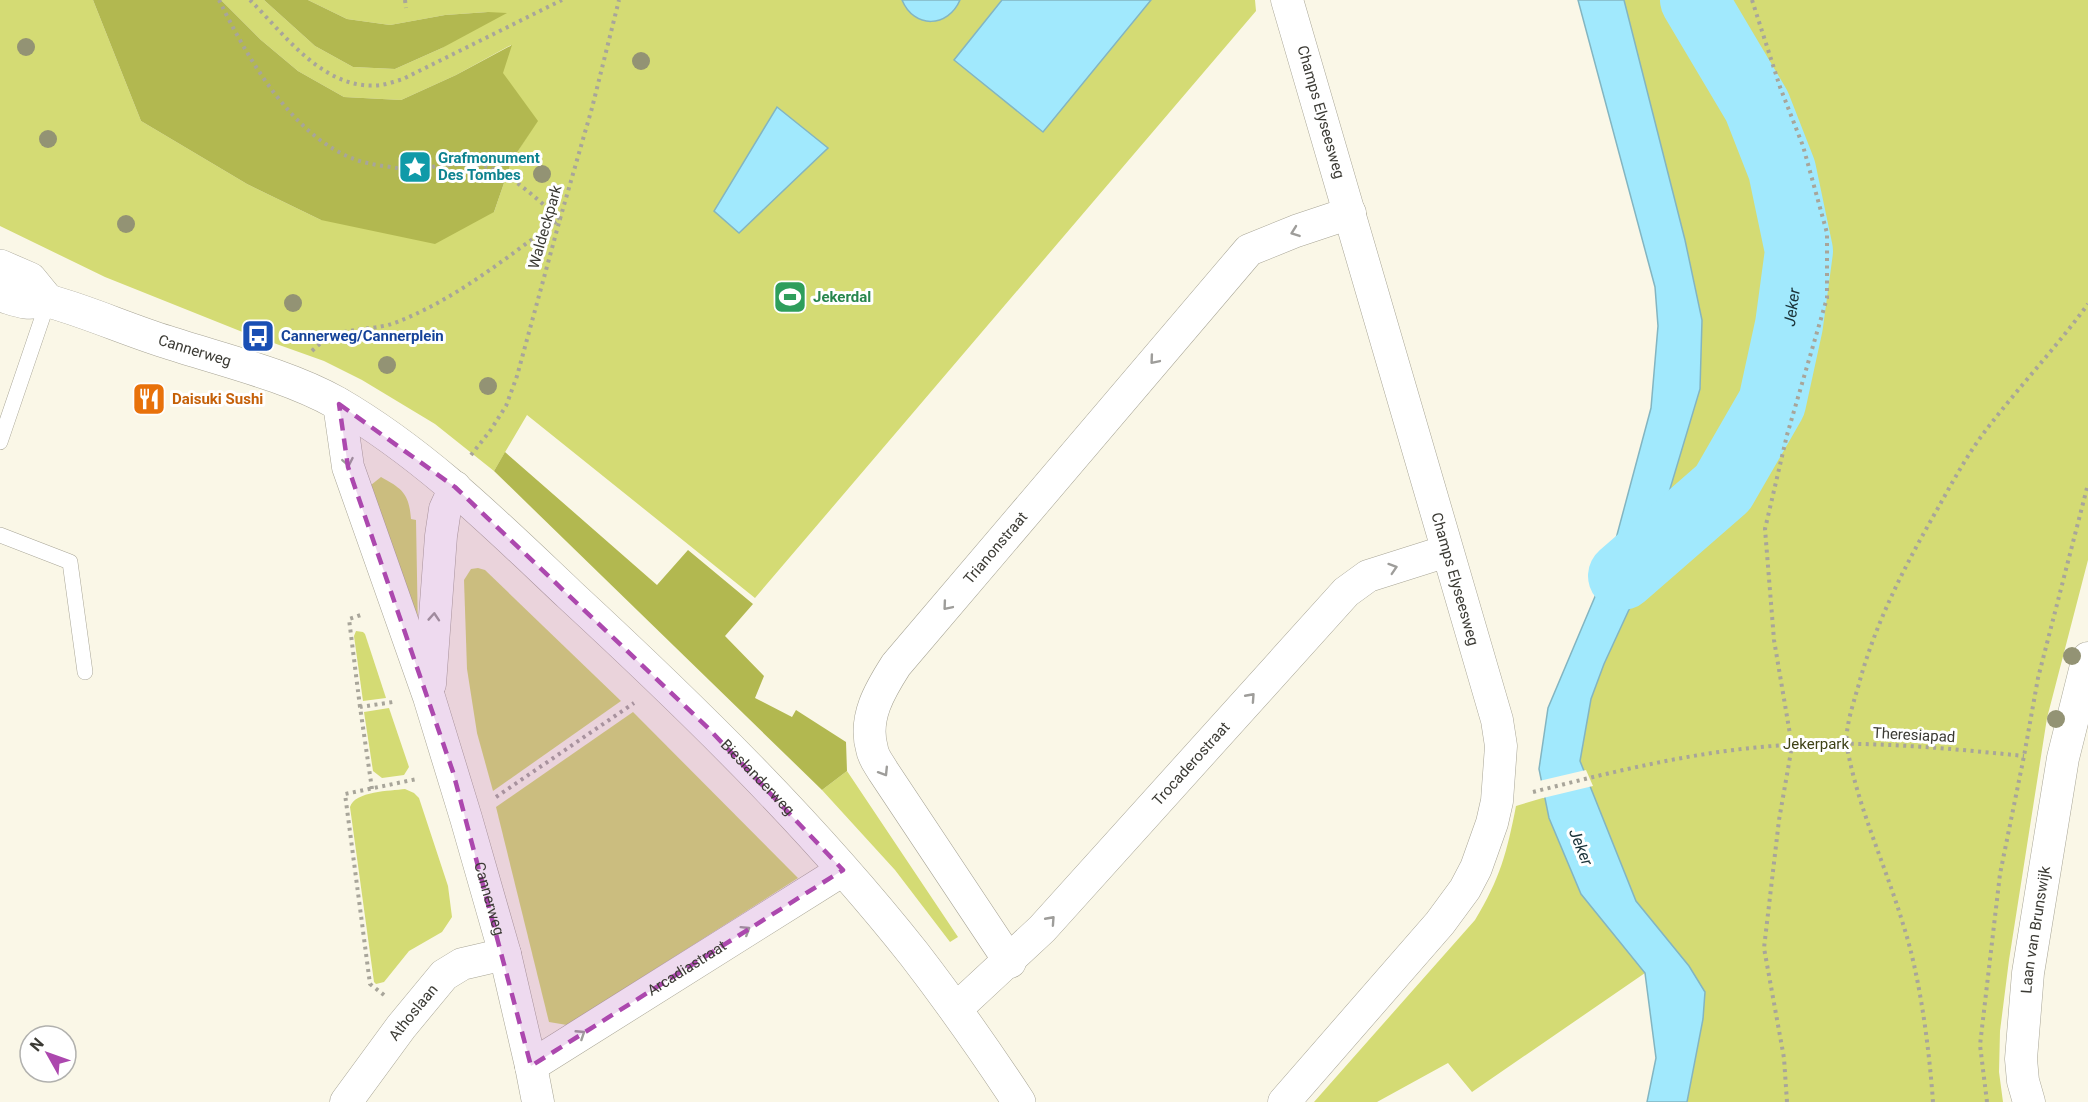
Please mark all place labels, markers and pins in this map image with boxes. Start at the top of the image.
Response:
place icon: Grafmonument Des Tombes [397,149,433,185]
place label: Grafmonument Des Tombes [438,149,540,184]
sports icon: Jekerdal [772,279,808,315]
place label: Jekerdal [813,288,871,306]
bus stop icon: Cannerweg/Cannerplein [240,318,276,354]
place label: Cannerweg/Cannerplein [281,327,444,345]
restaurant icon: Daisuki Sushi [131,381,167,417]
place label: Daisuki Sushi [172,390,263,408]

